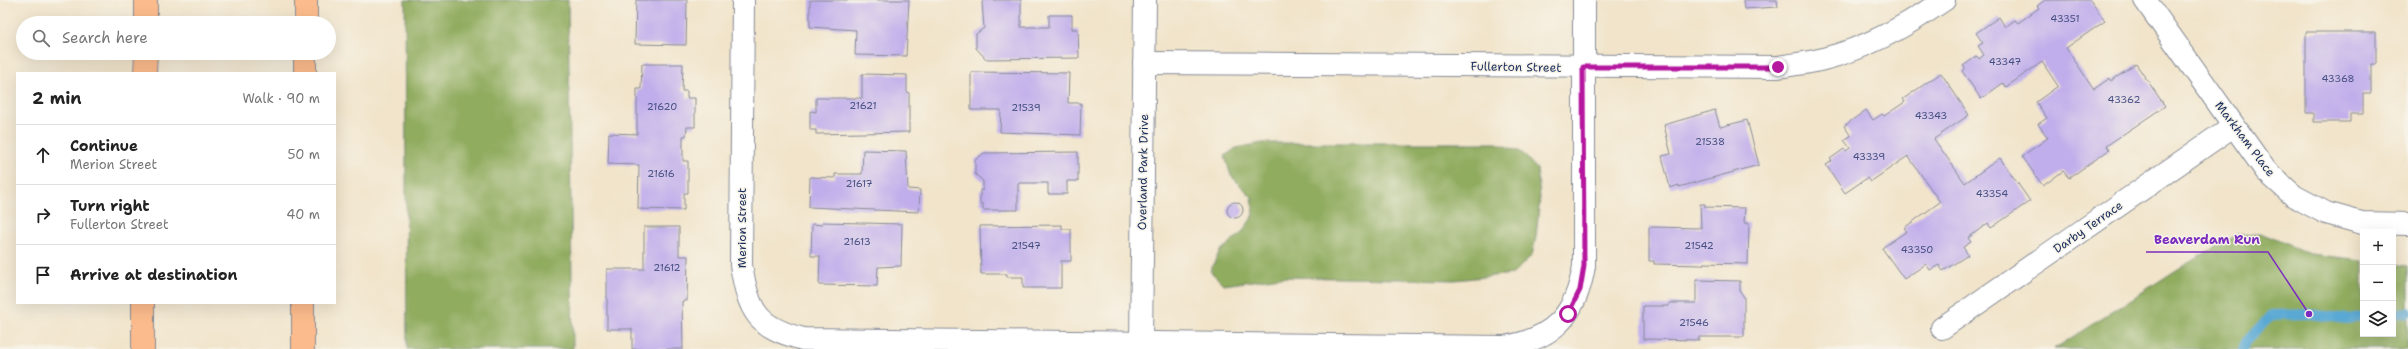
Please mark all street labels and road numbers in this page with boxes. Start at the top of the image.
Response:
street label: Fullerton Street [1470,58,1562,76]
street label: Markham Place [2211,98,2279,180]
street label: Overland Park Drive [1134,114,1152,230]
street label: Merion Street [734,188,750,268]
street label: Darby Terrace [2050,197,2126,257]

